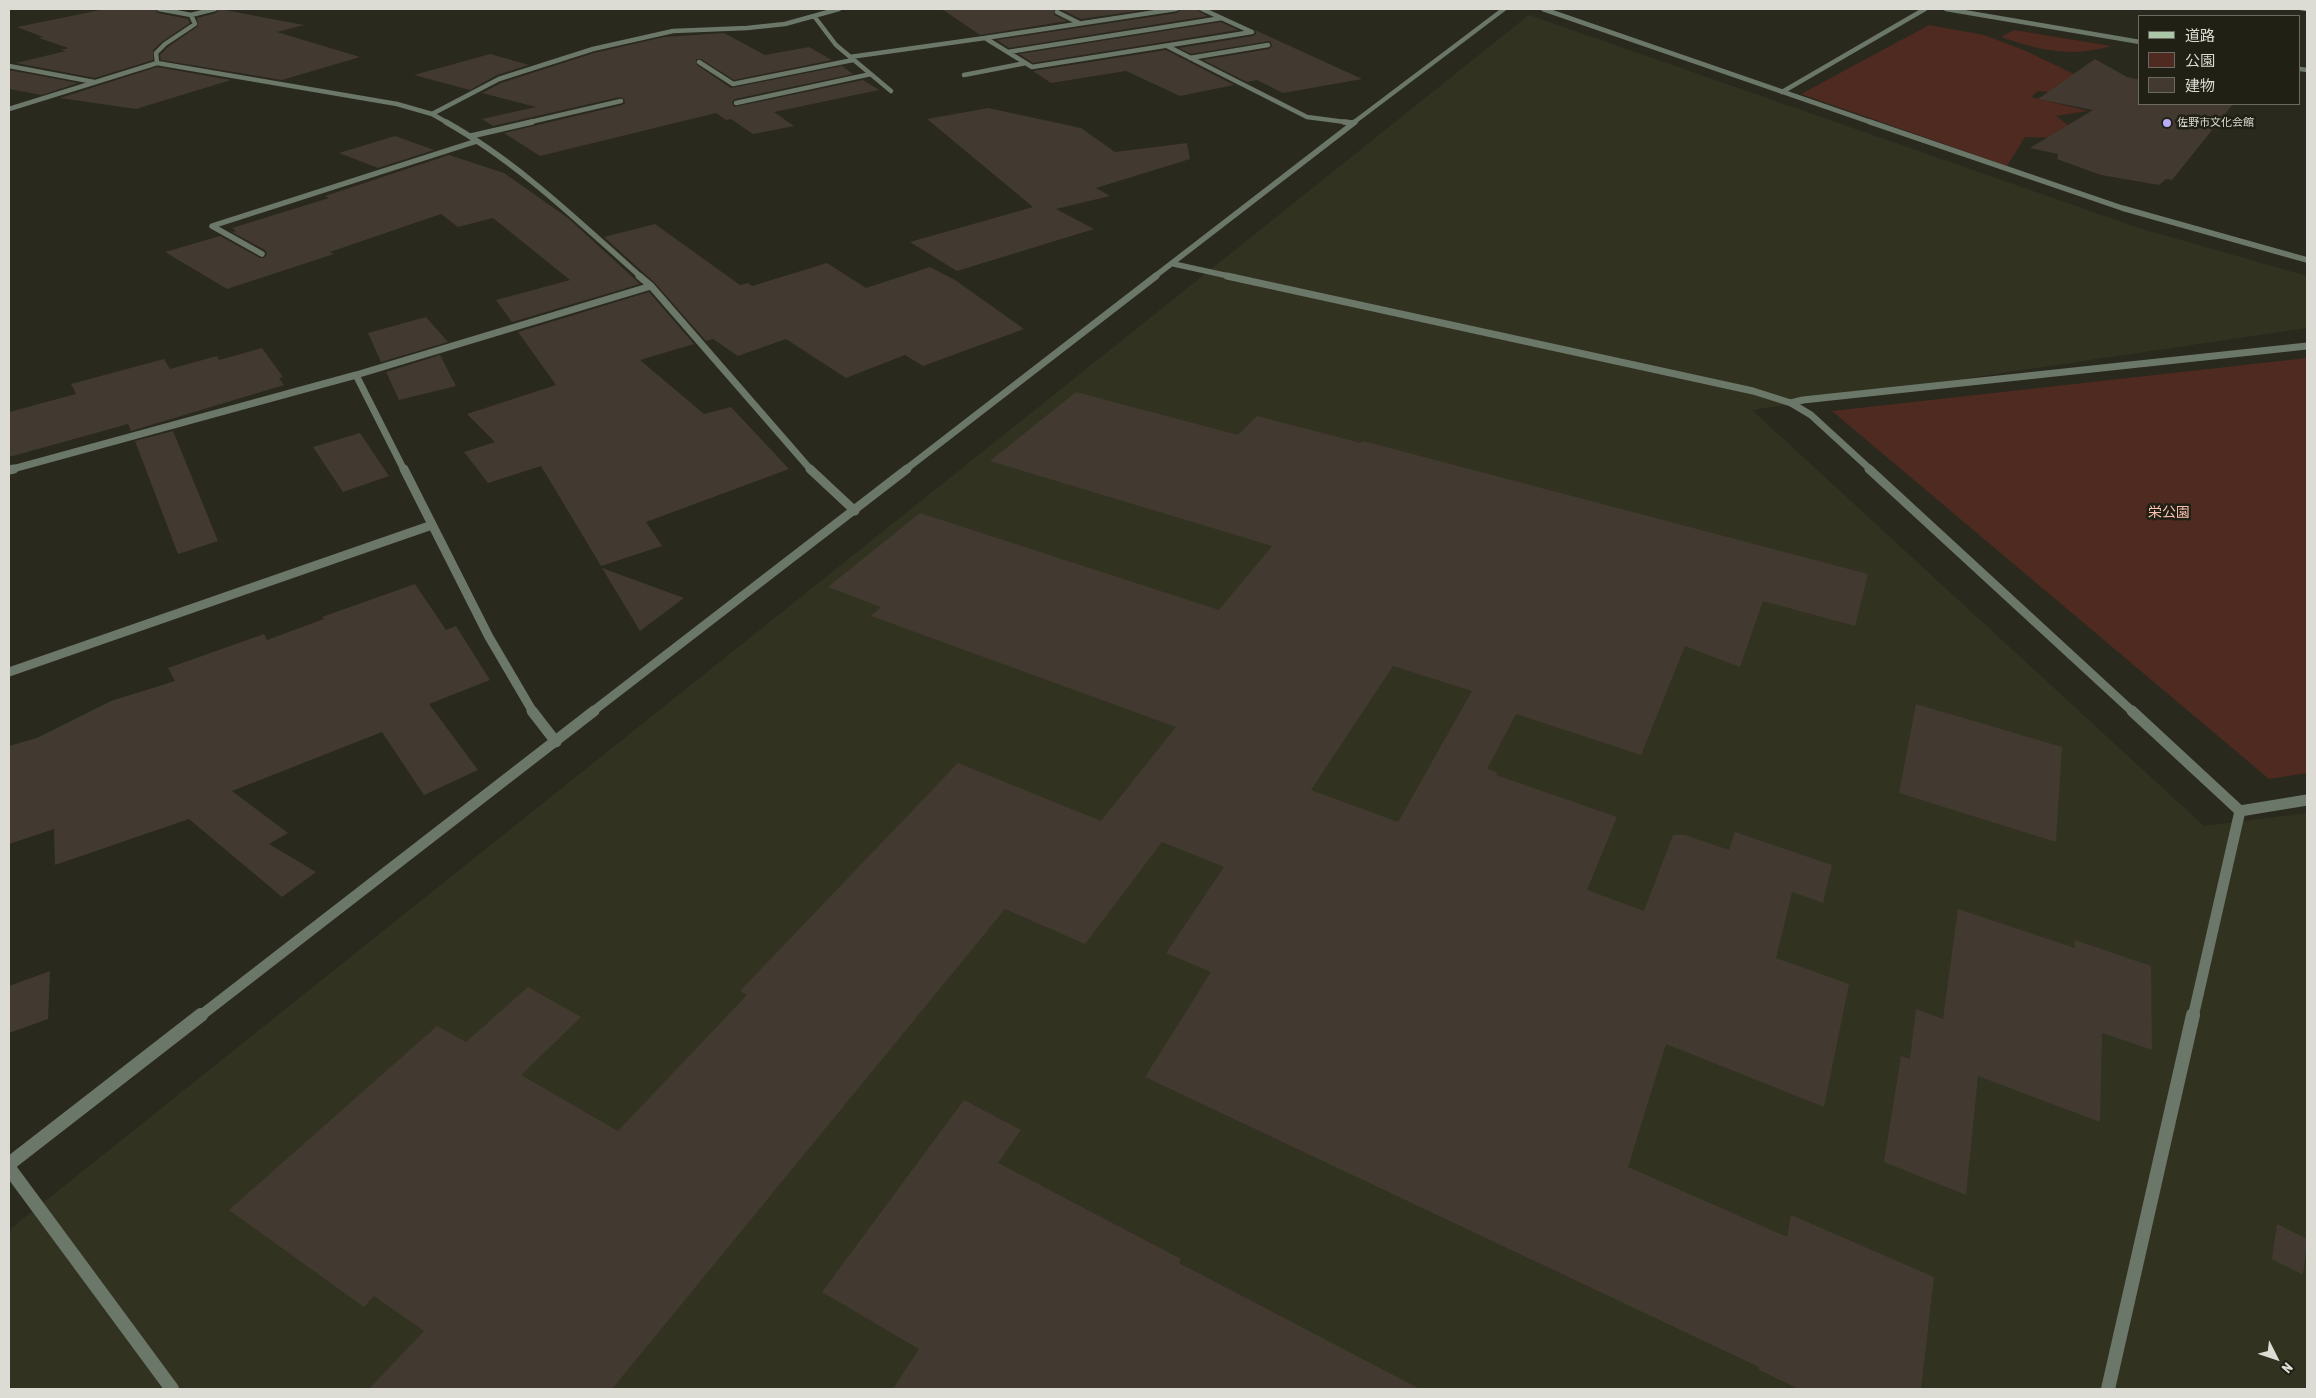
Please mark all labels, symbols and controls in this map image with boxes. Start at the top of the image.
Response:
legend [2138,15,2301,105]
text: 道路 [2185,27,2215,44]
text: 公園 [2185,52,2215,69]
text: 建物 [2185,77,2215,94]
place label: 佐野市文化会館 [2177,116,2254,130]
marker: 佐野市文化会館 [2161,117,2173,129]
park label: 栄公園 [2148,505,2190,521]
north arrow [2251,1333,2301,1383]
text: N [2279,1359,2296,1376]

